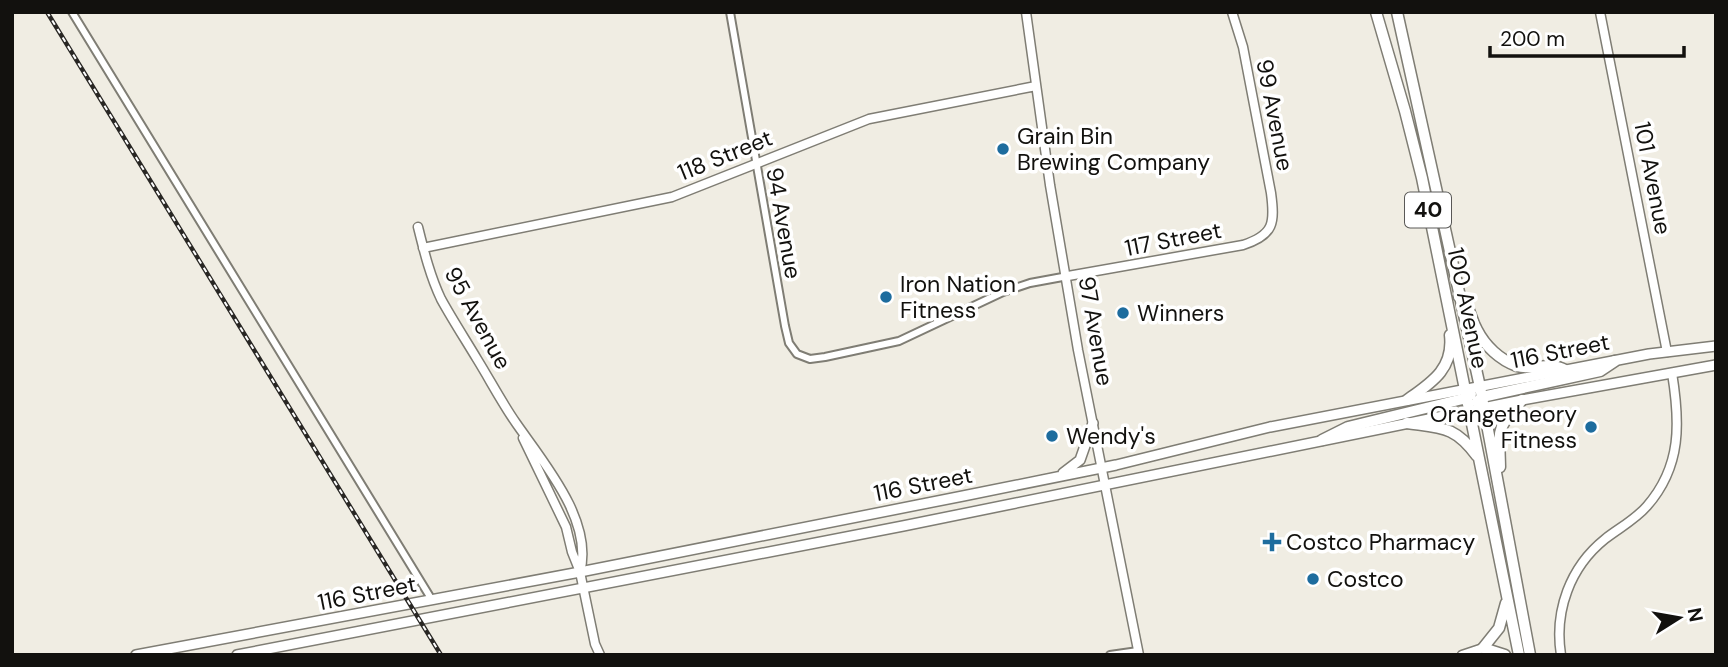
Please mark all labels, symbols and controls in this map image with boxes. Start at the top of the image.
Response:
scale bar [1490,14,1684,58]
text: 200 m [1500,25,1565,53]
street label: 99 Avenue [1249,57,1301,173]
street label: 101 Avenue [1627,119,1679,237]
place label: Grain Bin Brewing Company [1017,121,1210,177]
street label: 118 Street [673,122,777,188]
marker: Grain Bin Brewing Company [995,141,1011,157]
street label: 94 Avenue [759,165,809,281]
road number: 40 [1405,192,1451,228]
street label: 117 Street [1122,215,1224,263]
street label: 100 Avenue [1441,245,1495,371]
street label: 95 Avenue [438,261,518,375]
place label: Iron Nation Fitness [900,269,1016,325]
street label: 97 Avenue [1072,274,1120,388]
marker: Iron Nation Fitness [878,289,894,305]
place label: Winners [1137,298,1224,328]
marker: Winners [1115,305,1131,321]
street label: 116 Street [1508,327,1612,375]
place label: Orangetheory Fitness [1430,399,1577,455]
marker: Orangetheory Fitness [1583,419,1599,435]
place label: Wendy's [1066,421,1156,451]
marker: Wendy's [1044,428,1060,444]
street label: 116 Street [871,460,975,508]
place label: Costco Pharmacy [1286,527,1476,557]
marker: Costco Pharmacy [1264,534,1280,550]
place label: Costco [1327,564,1404,594]
street label: 116 Street [315,569,419,617]
marker: Costco [1305,571,1321,587]
north arrow [1644,583,1714,653]
text: N [1682,606,1709,624]

